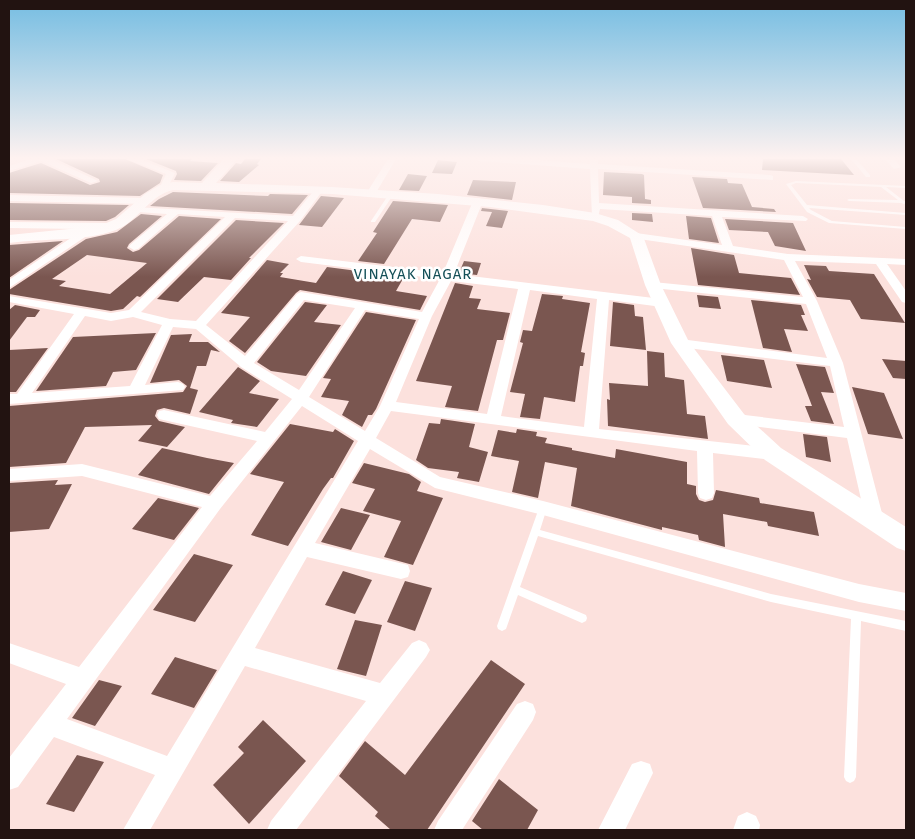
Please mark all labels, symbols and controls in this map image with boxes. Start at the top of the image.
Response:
district label: VINAYAK NAGAR [354,265,472,283]

